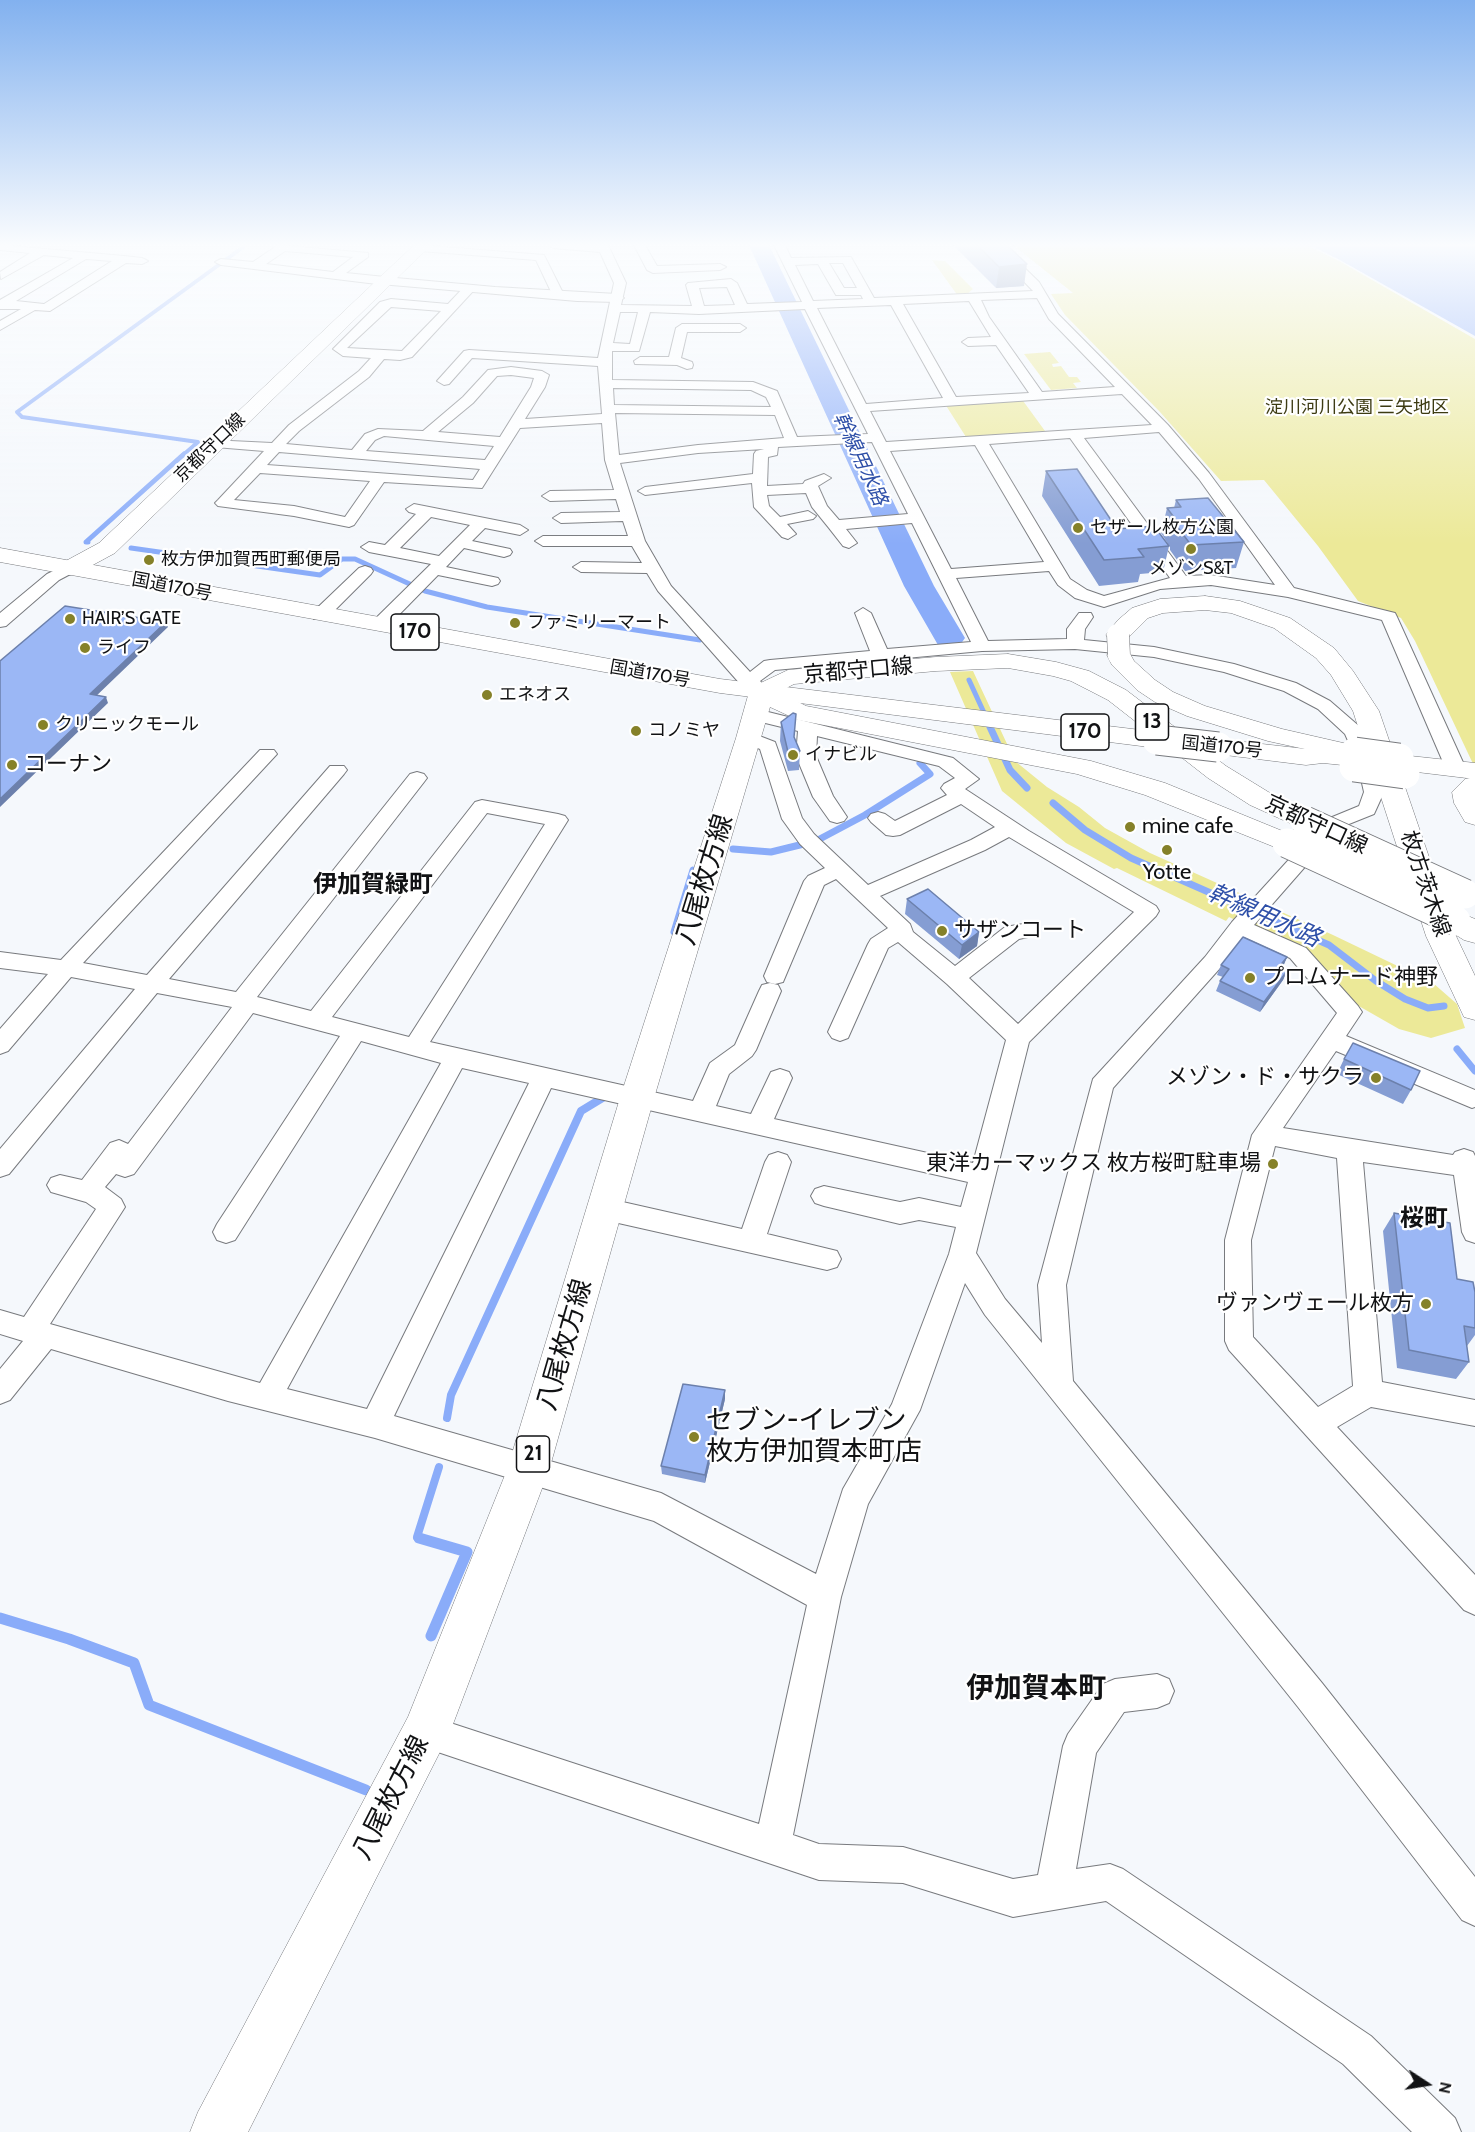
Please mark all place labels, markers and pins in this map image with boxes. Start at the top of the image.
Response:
place label: セザール枚方公園 [1090,517,1234,539]
marker: セザール枚方公園 [1071,521,1085,535]
marker: メゾンS&T [1184,542,1198,556]
place label: 枚方伊加賀西町郵便局 [161,549,341,571]
marker: 枚方伊加賀西町郵便局 [142,553,156,567]
place label: メゾンS&T [1149,558,1233,580]
place label: HAIR’S GATE [82,608,181,630]
marker: HAIR’S GATE [63,612,77,626]
place label: ファミリーマート [527,612,671,634]
marker: ファミリーマート [508,616,522,630]
place label: ライフ [97,637,151,659]
marker: ライフ [78,641,92,655]
place label: エネオス [499,684,571,706]
marker: エネオス [480,688,494,702]
place label: クリニックモール [55,714,199,736]
marker: クリニックモール [36,718,50,732]
place label: コノミヤ [648,720,720,742]
marker: コノミヤ [629,724,643,738]
place label: イナビル [805,744,877,766]
marker: イナビル [786,748,800,762]
place label: コーナン [24,752,112,778]
marker: コーナン [5,758,19,772]
place label: mine cafe [1142,814,1233,840]
marker: mine cafe [1123,820,1137,834]
marker: Yotte [1160,843,1174,857]
place label: Yotte [1143,860,1191,886]
place label: サザンコート [954,918,1086,944]
marker: サザンコート [935,924,949,938]
place label: プロムナード神野 [1262,965,1438,991]
marker: プロムナード神野 [1243,971,1257,985]
place label: メゾン・ド・サクラ [1166,1065,1364,1091]
marker: メゾン・ド・サクラ [1369,1071,1383,1085]
place label: 東洋カーマックス 枚方桜町駐車場 [926,1151,1261,1177]
marker: 東洋カーマックス 枚方桜町駐車場 [1266,1157,1280,1171]
place label: ヴァンヴェール枚方 [1216,1291,1414,1317]
marker: ヴァンヴェール枚方 [1419,1297,1433,1311]
place label: セブン-イレブン 枚方伊加賀本町店 [706,1405,922,1468]
marker: セブン-イレブン 枚方伊加賀本町店 [687,1430,701,1444]

